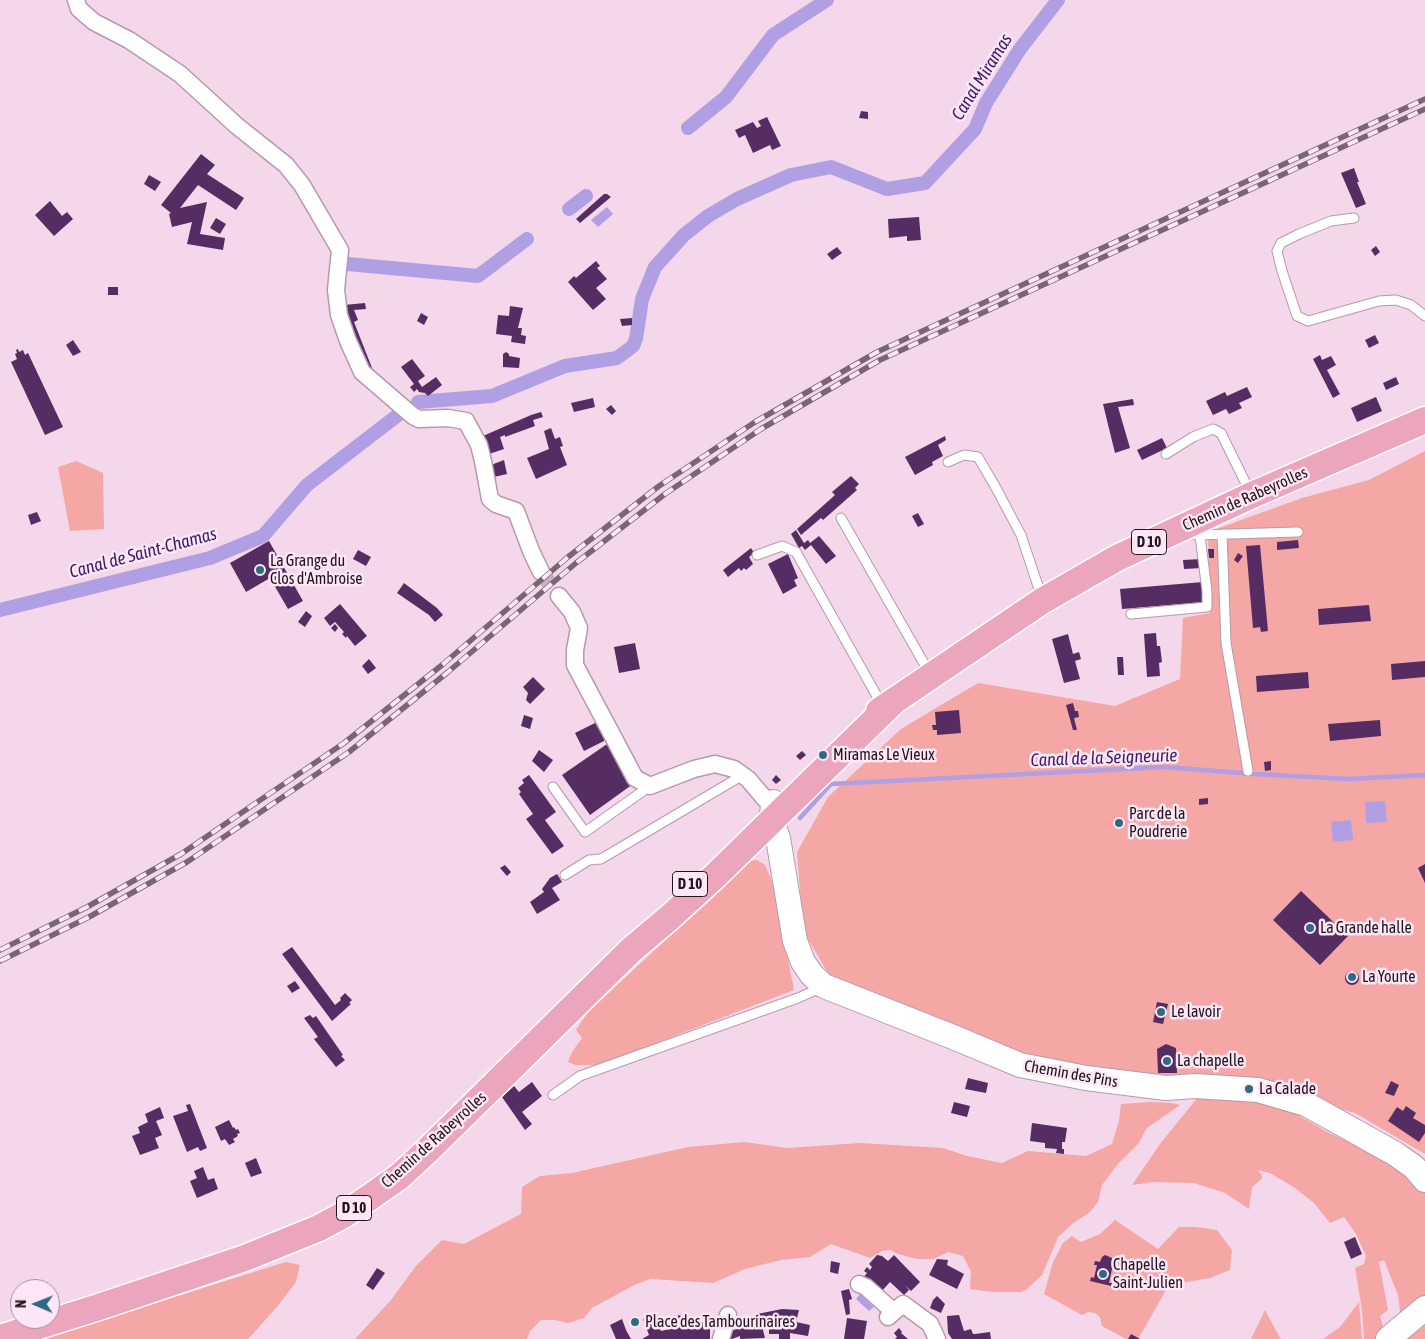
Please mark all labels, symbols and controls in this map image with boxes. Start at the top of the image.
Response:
water label: Canal Miramas [947,30,1017,124]
street label: Chemin de Rabeyrolles [1180,463,1310,535]
water label: Canal de Saint-Chamas [67,523,219,583]
road number: D 10 [1132,530,1166,554]
place label: La Grange du Clos d'Ambroise [270,551,363,589]
marker: La Grange du Clos d'Ambroise [254,564,266,576]
place label: Miramas Le Vieux [833,745,935,765]
water label: Canal de la Seigneurie [1030,745,1178,771]
marker: Miramas Le Vieux [817,749,829,761]
place label: Parc de la Poudrerie [1129,804,1187,842]
marker: Parc de la Poudrerie [1113,817,1125,829]
road number: D 10 [672,872,708,896]
place label: La Grande halle [1320,918,1412,938]
marker: La Grande halle [1304,922,1316,934]
place label: La Yourte [1362,967,1416,987]
marker: La Yourte [1346,971,1358,983]
place label: Le lavoir [1171,1002,1221,1022]
marker: Le lavoir [1155,1006,1167,1018]
place label: La chapelle [1177,1051,1244,1071]
marker: La chapelle [1161,1055,1173,1067]
street label: Chemin des Pins [1023,1056,1119,1092]
place label: La Calade [1259,1079,1316,1099]
marker: La Calade [1243,1083,1255,1095]
street label: Chemin de Rabeyrolles [378,1088,490,1192]
road number: D 10 [336,1196,372,1220]
place label: Chapelle Saint-Julien [1113,1255,1183,1293]
marker: Chapelle Saint-Julien [1097,1268,1109,1280]
north arrow [10,1279,60,1329]
text: N [13,1299,29,1308]
place label: Place des Tambourinaires [645,1312,795,1332]
marker: Place des Tambourinaires [629,1316,641,1328]

